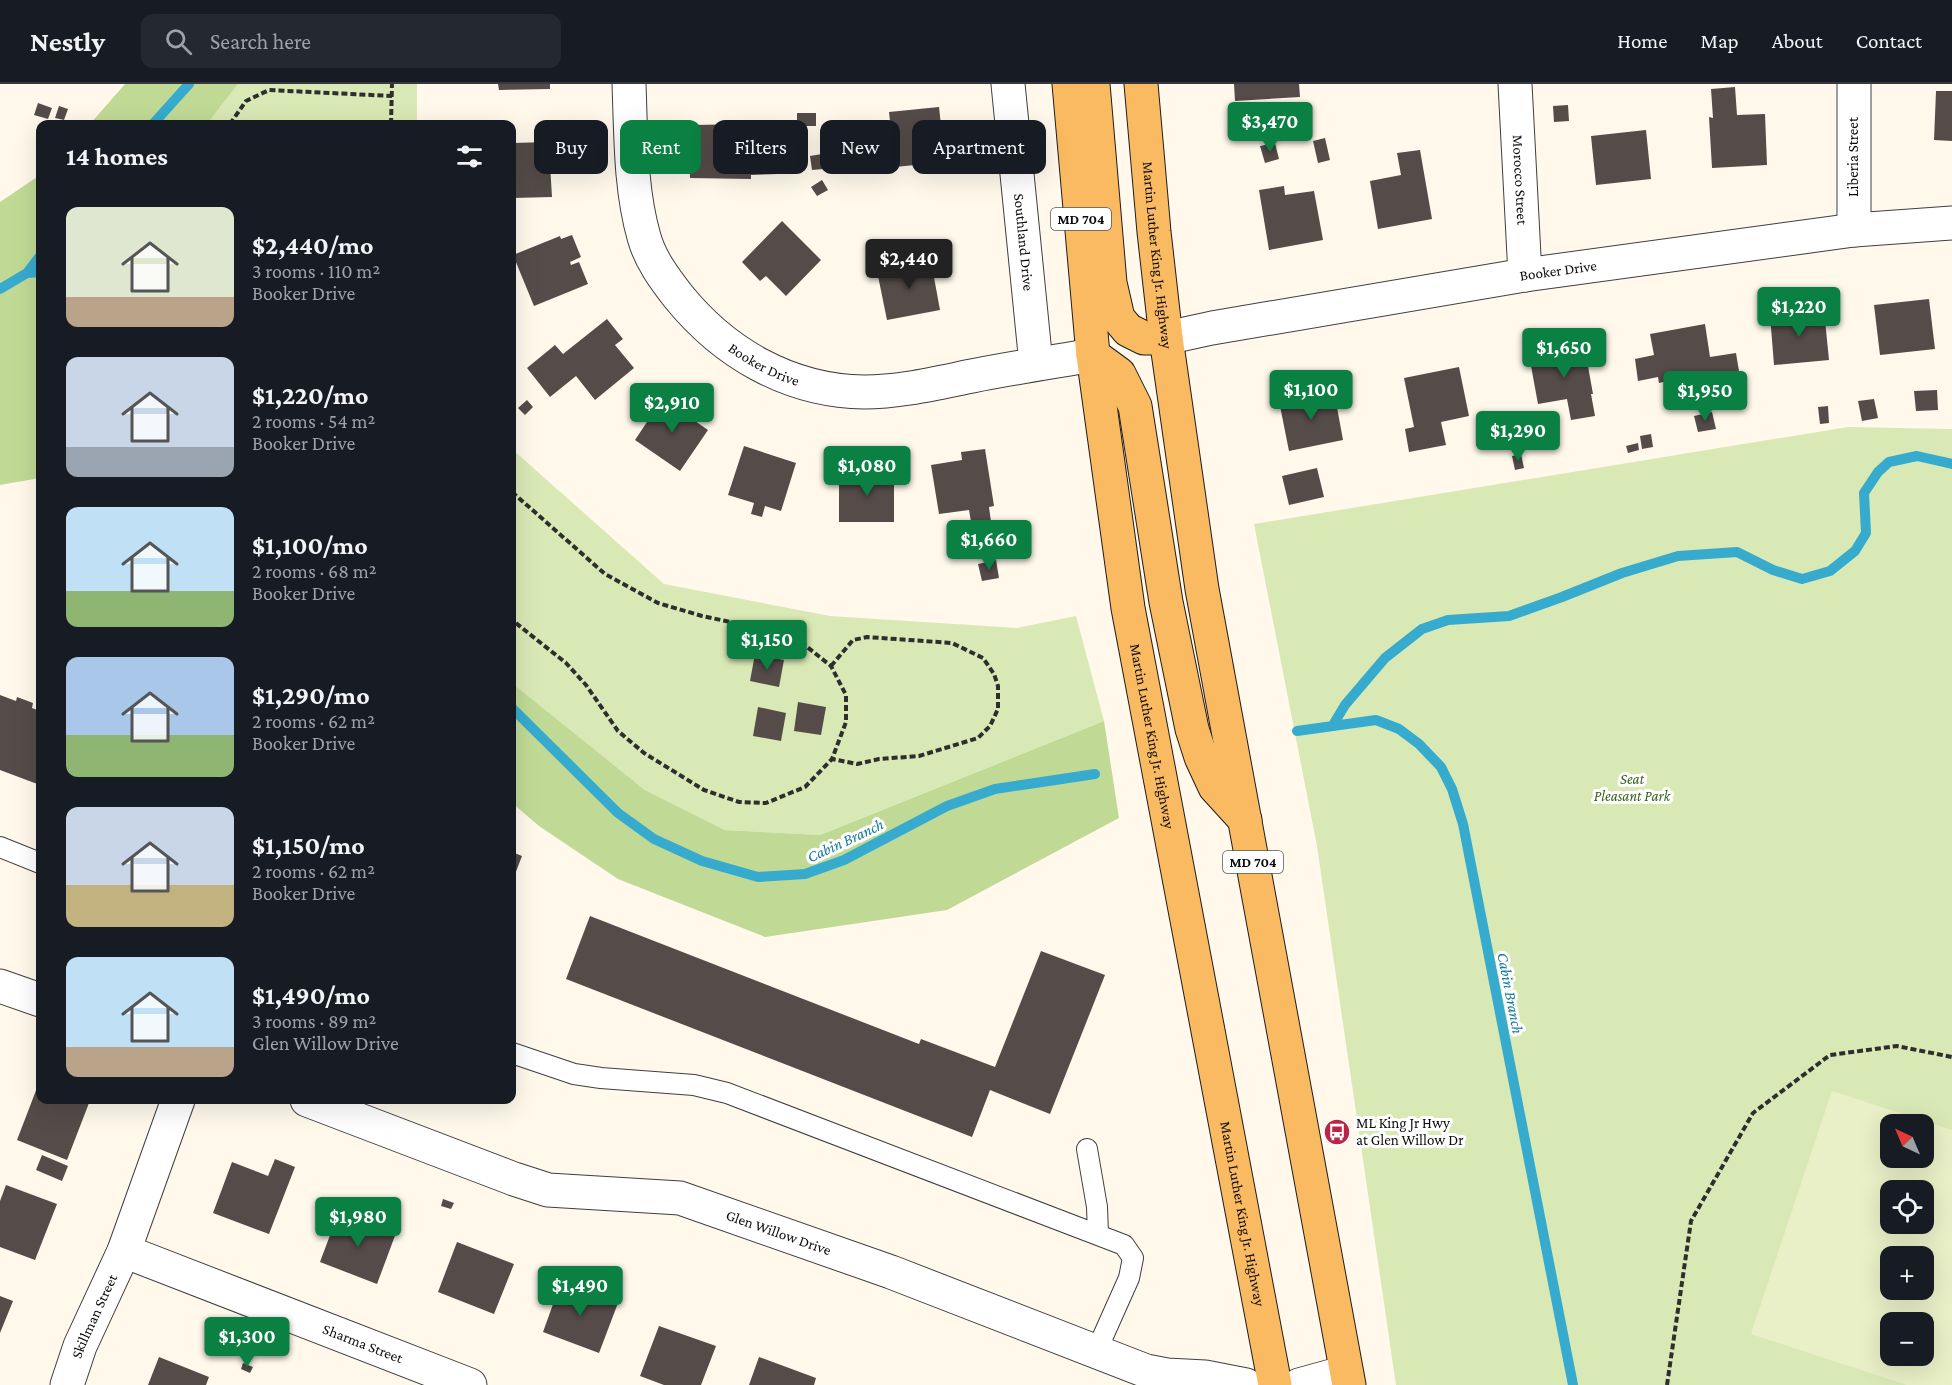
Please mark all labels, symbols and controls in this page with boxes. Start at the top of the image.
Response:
search box [141,14,561,68]
icon: search [162,25,195,58]
text: Nestly [30,26,105,57]
text: Search here [210,29,311,54]
text: Home [1617,29,1667,53]
text: Map [1700,29,1739,53]
text: About [1772,29,1823,53]
text: Contact [1856,29,1922,53]
pin: $3,470 [1221,102,1319,153]
text: $3,470 [1242,110,1298,132]
street label: Liberia Street [1845,116,1861,197]
chip: Buy [534,120,608,174]
chip: Rent [620,120,701,174]
chip: Filters [713,120,808,174]
chip: New [820,120,900,174]
chip: Apartment [912,120,1046,174]
street label: Morocco Street [1510,134,1530,226]
icon: filters [453,140,486,173]
text: 14 homes [66,142,168,171]
street label: Martin Luther King Jr. Highway [1140,161,1175,350]
street label: Southland Drive [1011,193,1037,292]
road number: MD 704 [1051,208,1111,230]
icon: home [114,231,186,303]
text: $2,440/mo [252,231,374,260]
pin: $2,440 [860,239,958,290]
text: $2,440 [879,247,939,269]
street label: Booker Drive [1518,257,1598,284]
text: 3 rooms · 110 m² [252,260,380,282]
text: Booker Drive [252,282,355,304]
pin: $1,220 [1750,287,1848,338]
text: $1,220 [1771,295,1827,317]
pin: $1,650 [1515,328,1613,379]
text: $1,650 [1536,336,1592,358]
street label: Booker Drive [726,340,802,389]
pin: $1,100 [1262,370,1360,421]
pin: $1,950 [1656,371,1754,422]
text: $1,100 [1284,378,1338,400]
text: $1,950 [1677,379,1733,401]
icon: home [114,381,186,453]
text: $1,220/mo [252,381,368,410]
pin: $2,910 [623,383,721,434]
text: $2,910 [644,391,700,413]
text: 2 rooms · 54 m² [252,410,375,432]
pin: $1,290 [1469,411,1567,462]
text: $1,290 [1490,419,1546,441]
text: Booker Drive [252,432,355,454]
pin: $1,080 [818,446,916,497]
text: $1,080 [838,454,896,476]
pin: $1,660 [940,520,1038,571]
text: $1,660 [961,528,1017,550]
icon: home [114,531,186,603]
text: $1,100/mo [252,531,368,560]
text: 2 rooms · 68 m² [252,560,377,582]
text: Booker Drive [252,582,355,604]
pin: $1,150 [718,620,816,671]
text: $1,150 [741,628,793,650]
street label: Martin Luther King Jr. Highway [1127,642,1178,830]
icon: home [114,681,186,753]
text: $1,290/mo [252,681,370,710]
text: 2 rooms · 62 m² [252,710,375,732]
text: Booker Drive [252,732,355,754]
park label: Seat Pleasant Park [1594,771,1672,804]
water label: Cabin Branch [804,815,886,866]
icon: home [114,831,186,903]
text: $1,150/mo [252,831,365,860]
road number: MD 704 [1223,851,1283,873]
text: 2 rooms · 62 m² [252,860,375,882]
text: Booker Drive [252,882,355,904]
water label: Cabin Branch [1494,951,1527,1035]
icon: home [114,981,186,1053]
text: $1,490/mo [252,981,370,1010]
text: 3 rooms · 89 m² [252,1010,376,1032]
text: Glen Willow Drive [252,1032,399,1054]
north arrow [1880,1114,1934,1168]
map controls [1880,1114,1934,1366]
place label: ML King Jr Hwy at Glen Willow Dr [1356,1115,1464,1148]
bus stop icon: ML King Jr Hwy at Glen Willow Dr [1322,1117,1352,1147]
street label: Martin Luther King Jr. Highway [1217,1120,1268,1308]
button: locate [1880,1180,1934,1234]
pin: $1,980 [309,1197,407,1248]
text: $1,980 [329,1205,387,1227]
street label: Glen Willow Drive [724,1207,834,1258]
button: + [1880,1246,1934,1300]
pin: $1,490 [531,1266,629,1317]
street label: Skillman Street [68,1271,121,1361]
text: $1,490 [552,1274,608,1296]
button: − [1880,1312,1934,1366]
pin: $1,300 [198,1317,296,1368]
street label: Sharma Street [320,1321,406,1367]
text: $1,300 [218,1325,276,1347]

